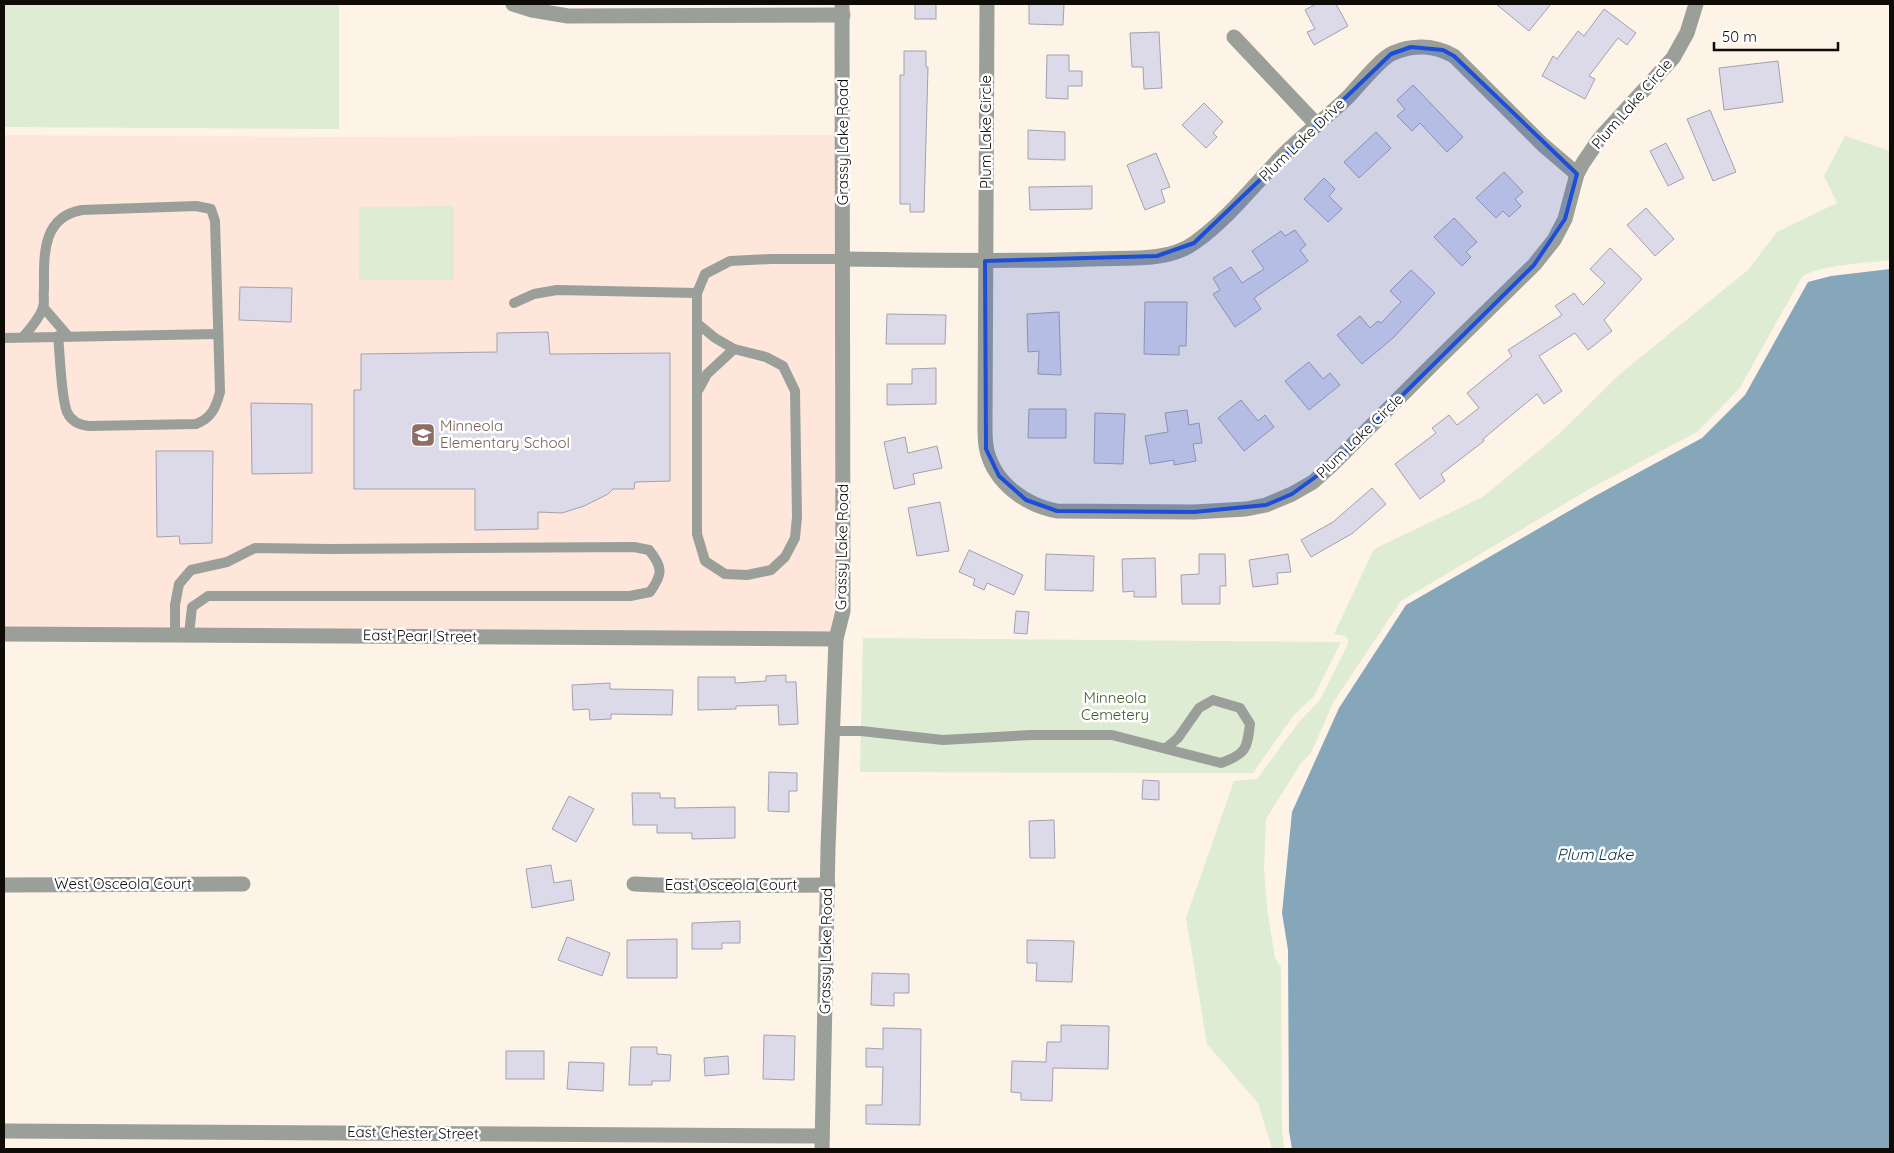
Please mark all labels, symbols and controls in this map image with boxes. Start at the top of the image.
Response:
scale bar [1714,20,1838,52]
text: 50 m [1722,27,1757,46]
street label: Plum Lake Circle [1587,54,1676,153]
street label: Plum Lake Circle [976,75,995,189]
street label: Grassy Lake Road [833,79,852,205]
street label: Plum Lake Drive [1255,94,1349,185]
street label: Plum Lake Circle [1312,389,1407,482]
place label: Minneola Elementary School [440,416,570,452]
school or university icon: Minneola Elementary School [410,422,436,448]
street label: Grassy Lake Road [831,484,852,610]
street label: East Pearl Street [363,625,477,646]
park label: Minneola Cemetery [1081,688,1149,724]
water label: Plum Lake [1557,844,1634,864]
street label: West Osceola Court [54,874,192,893]
street label: East Osceola Court [665,875,797,894]
street label: Grassy Lake Road [815,888,836,1014]
street label: East Chester Street [347,1122,479,1143]

